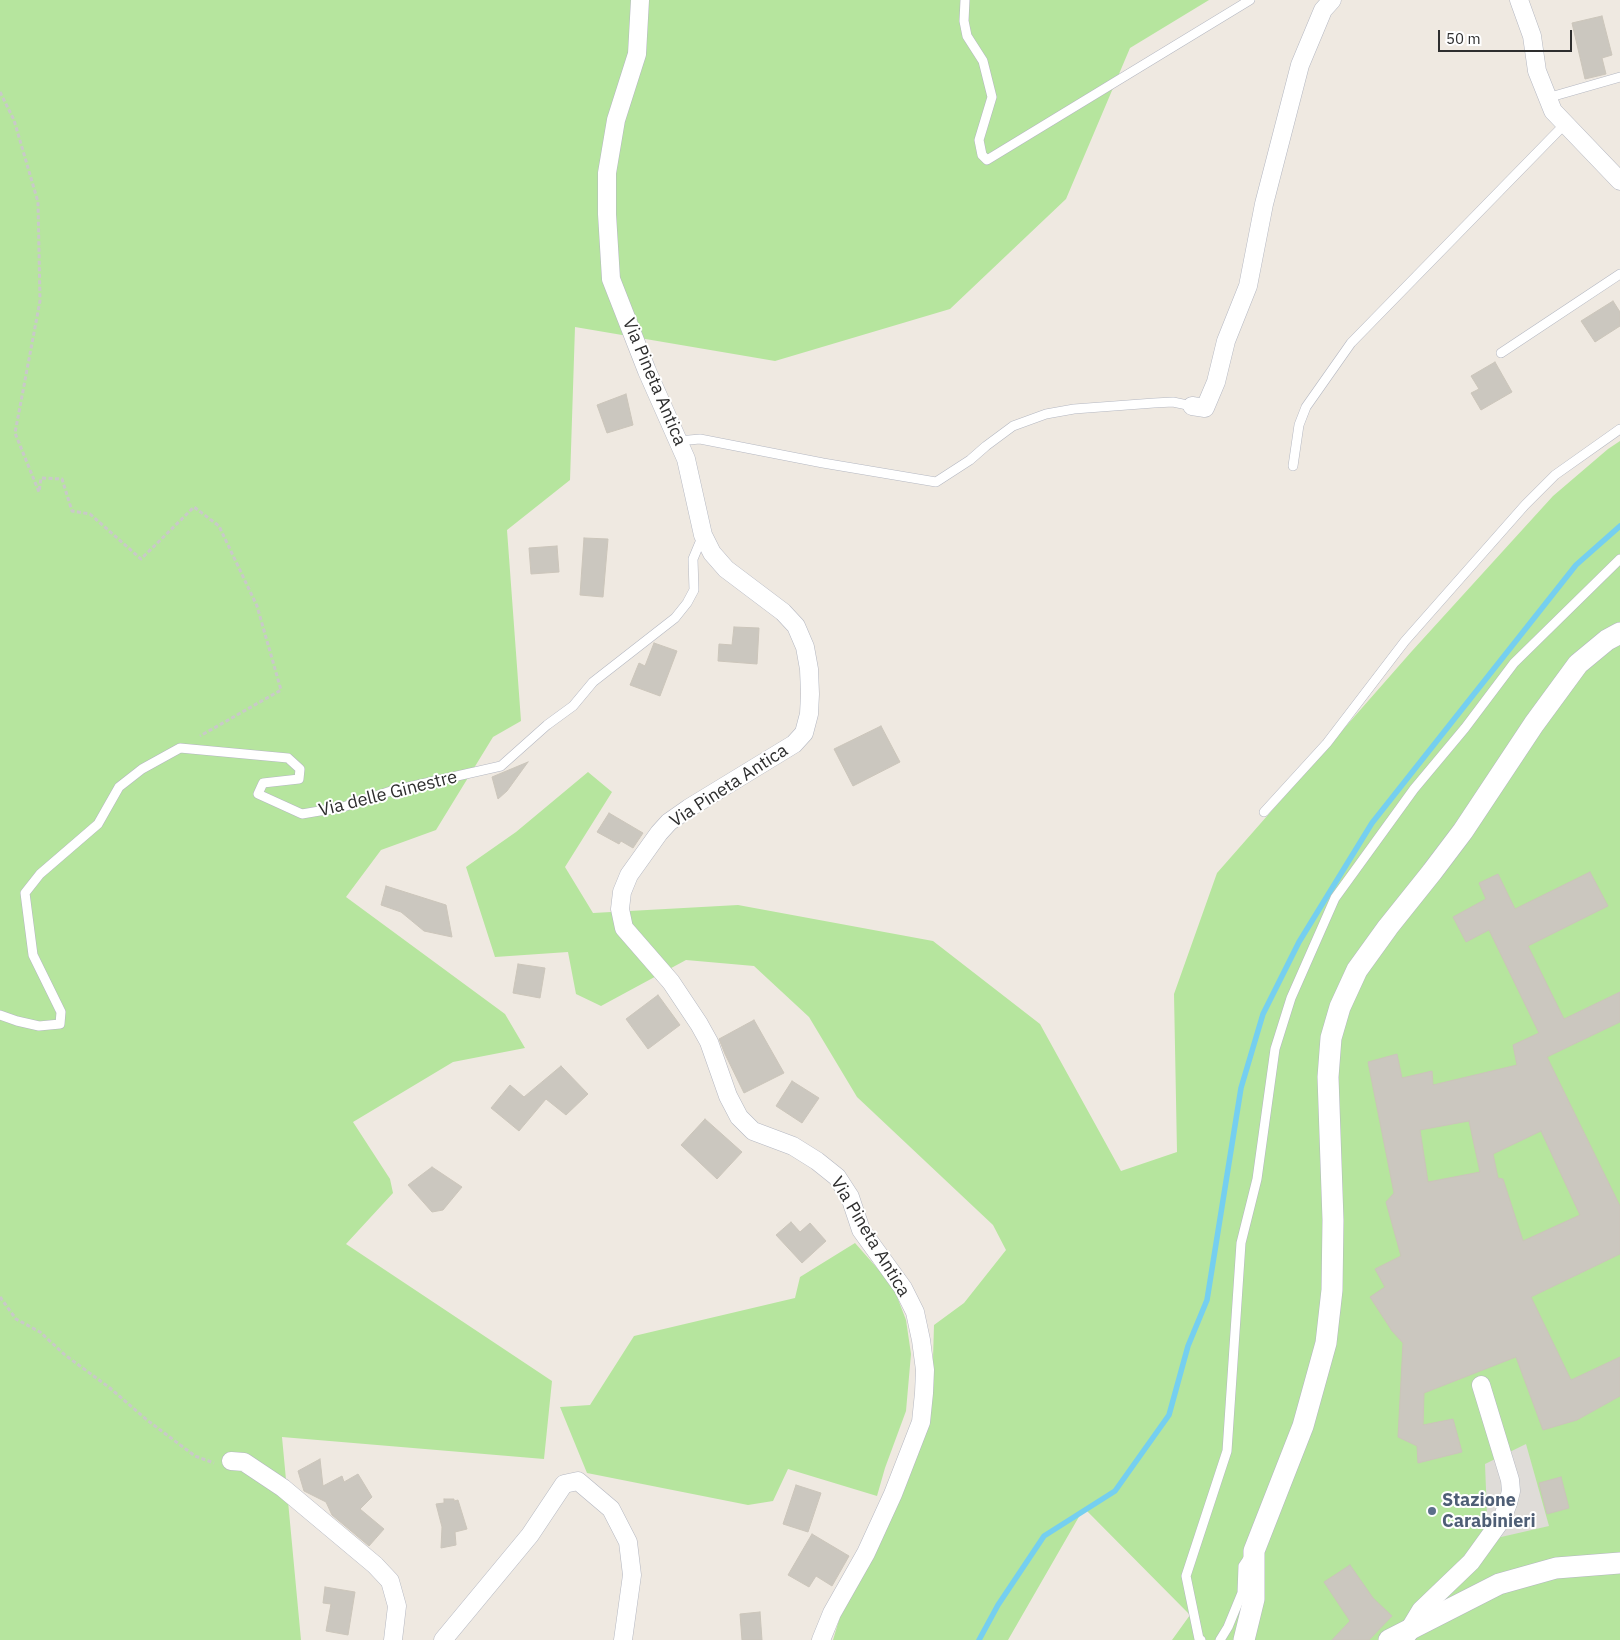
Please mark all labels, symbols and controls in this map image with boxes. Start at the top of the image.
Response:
scale bar [1440,20,1574,52]
text: 50 m [1446,29,1481,48]
street label: Via Pineta Antica [617,315,691,449]
street label: Via Pineta Antica [666,740,792,832]
street label: Via delle Ginestre [317,766,459,822]
street label: Via Pineta Antica [826,1173,914,1301]
place label: Stazione Carabinieri [1442,1490,1536,1532]
marker: Stazione Carabinieri [1426,1505,1438,1517]

